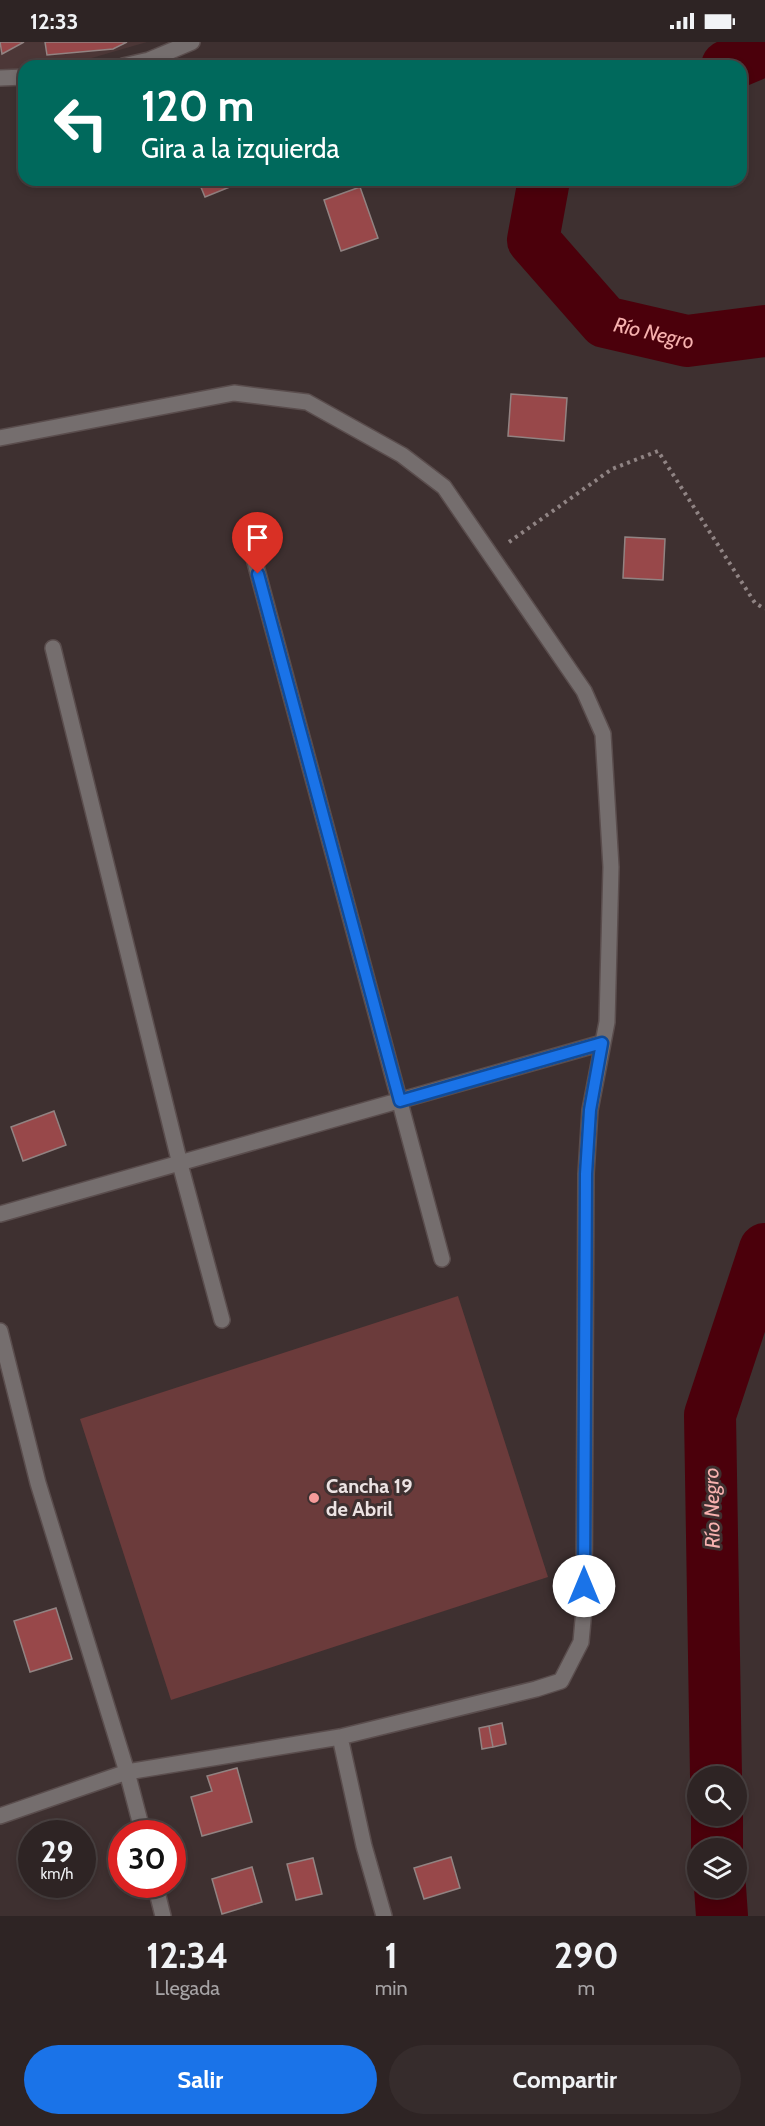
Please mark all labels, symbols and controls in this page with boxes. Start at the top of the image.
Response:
text: 12:33 [30,8,78,35]
text: 120 m [141,80,254,132]
icon: left [42,84,120,162]
text: Gira a la izquierda [141,132,340,165]
water label: Río Negro [611,311,695,353]
pin [232,512,283,574]
icon: arrive [241,521,274,554]
water label: Río Negro [698,1467,725,1549]
place label: Cancha 19 de Abril [326,1474,412,1521]
marker: Cancha 19 de Abril [307,1491,321,1505]
position arrow [552,1554,616,1618]
map controls [687,1766,747,1898]
button: search [687,1766,747,1826]
speed limit sign: 30 [108,1820,186,1898]
text: 29 [41,1833,73,1870]
button: layers [687,1838,747,1898]
text: km/h [41,1865,73,1883]
text: 12:34 [146,1933,228,1977]
text: 1 [385,1933,398,1977]
text: 290 [554,1933,619,1977]
text: Llegada [155,1976,220,2000]
text: min [375,1976,408,2000]
text: m [578,1976,595,2000]
button: Salir [24,2045,377,2114]
button: Compartir [389,2045,741,2114]

